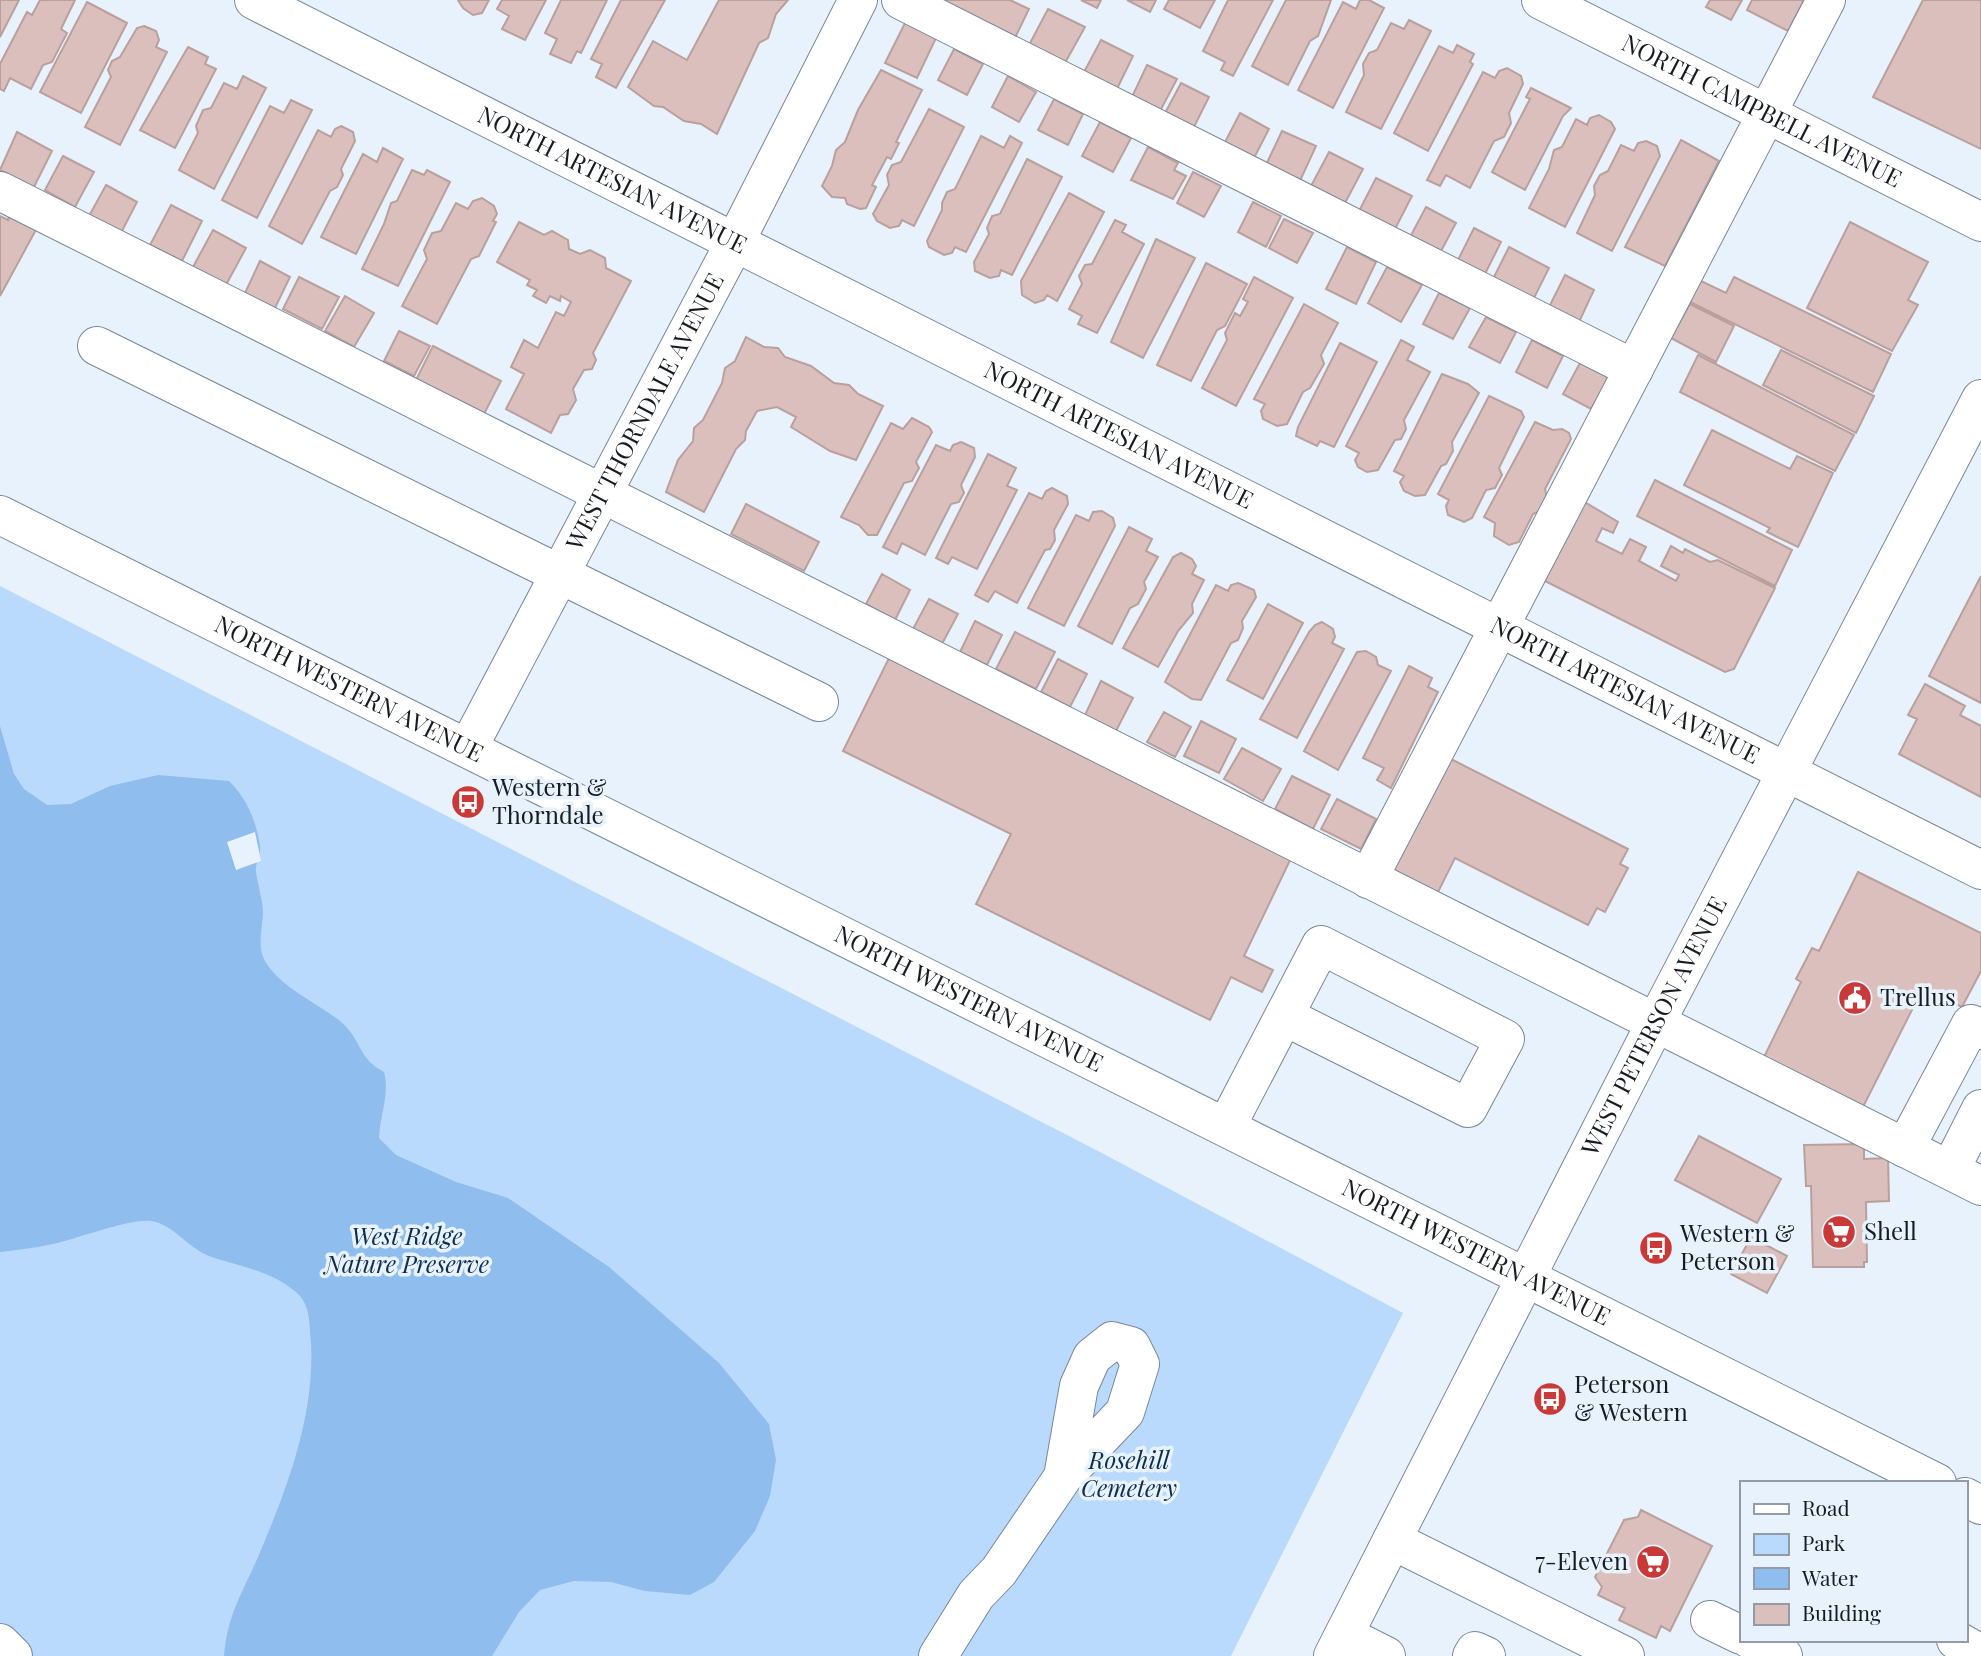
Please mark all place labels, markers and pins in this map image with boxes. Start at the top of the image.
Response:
place label: Western & Thorndale [491,770,607,830]
bus stop icon: Western & Thorndale [449,783,487,821]
public building icon: Trellus [1836,979,1874,1017]
place label: Trellus [1880,980,1956,1012]
supermarket icon: Shell [1820,1213,1858,1251]
place label: Shell [1864,1214,1917,1246]
place label: Western & Peterson [1679,1216,1795,1276]
bus stop icon: Western & Peterson [1637,1229,1675,1267]
place label: Peterson & Western [1574,1367,1688,1427]
bus stop icon: Peterson & Western [1531,1380,1569,1418]
supermarket icon: 7-Eleven [1634,1543,1672,1581]
place label: 7-Eleven [1535,1544,1628,1576]

